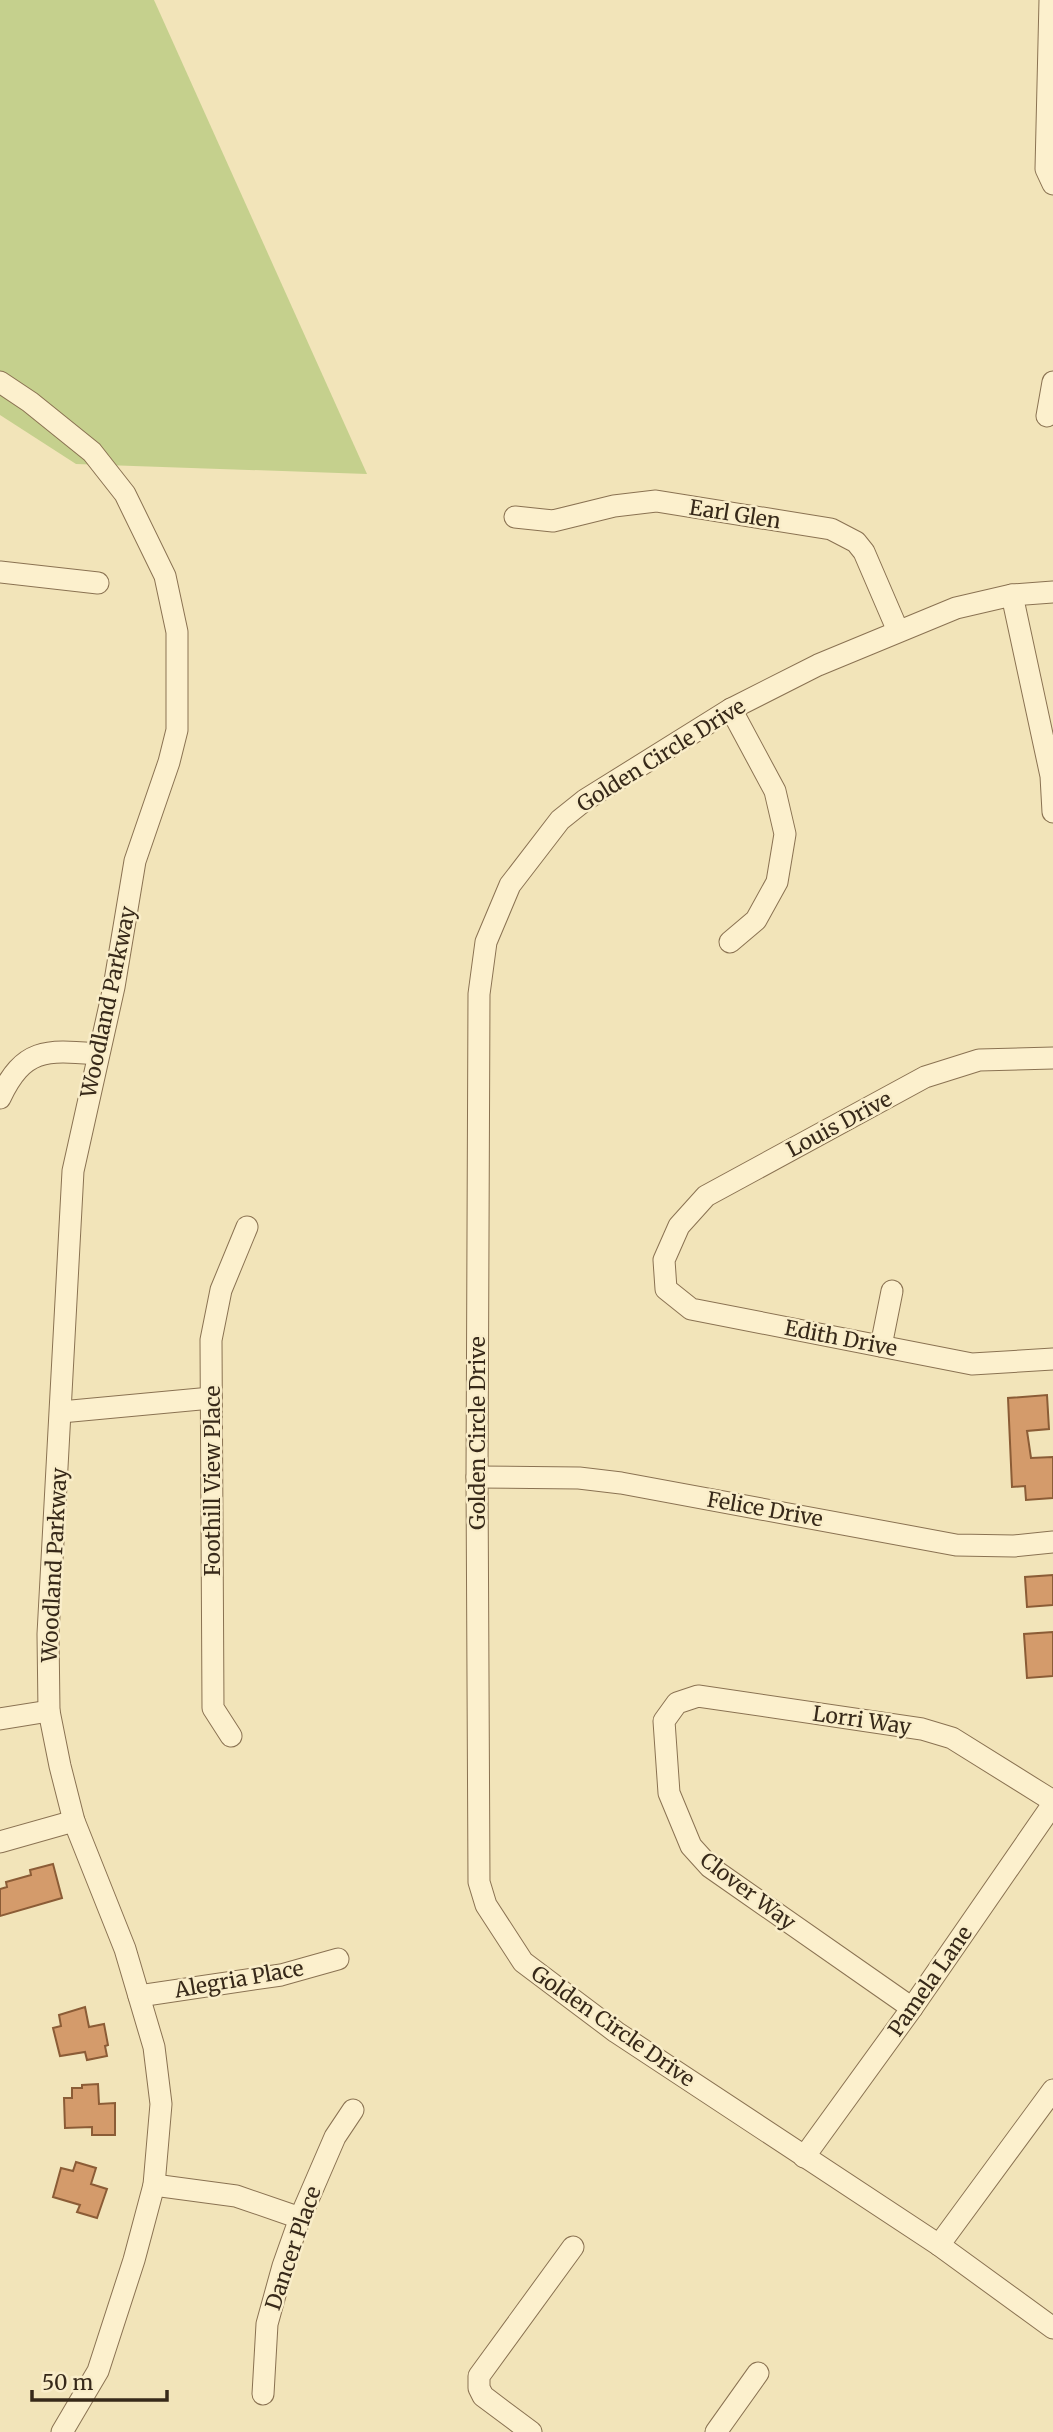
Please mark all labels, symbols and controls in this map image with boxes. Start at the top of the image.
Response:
street label: Earl Glen [687,493,783,535]
street label: Golden Circle Drive [572,692,750,818]
street label: Woodland Parkway [74,903,142,1101]
street label: Louis Drive [782,1085,896,1163]
street label: Edith Drive [782,1314,900,1362]
street label: Golden Circle Drive [464,1336,491,1530]
street label: Foothill View Place [199,1386,226,1576]
street label: Woodland Parkway [35,1466,73,1664]
street label: Felice Drive [705,1486,825,1532]
street label: Lorri Way [811,1700,914,1740]
street label: Clover Way [695,1846,802,1936]
street label: Pamela Lane [882,1920,978,2041]
street label: Alegria Place [171,1954,306,2004]
street label: Golden Circle Drive [526,1959,700,2093]
street label: Dancer Place [259,2182,327,2314]
scale bar [32,2358,166,2402]
text: 50 m [42,2369,93,2396]

